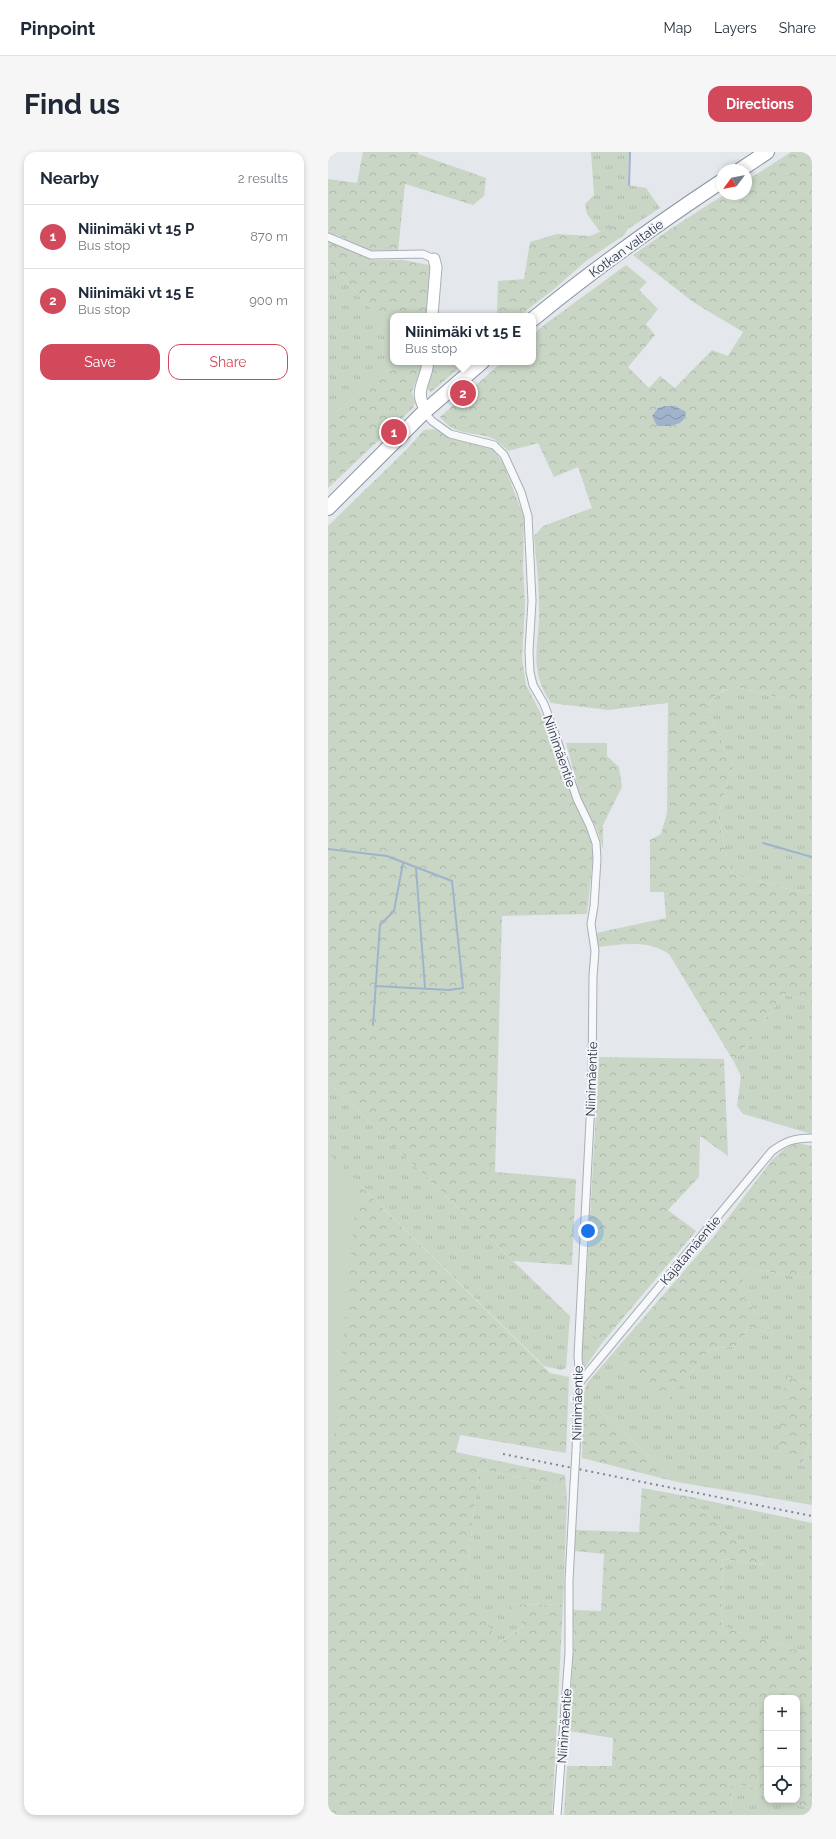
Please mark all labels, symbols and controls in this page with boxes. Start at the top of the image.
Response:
text: Pinpoint [20,17,95,39]
text: Map [664,20,692,36]
text: Layers [714,20,757,36]
text: Share [779,20,816,36]
button: Directions [708,86,812,122]
text: Find us [24,88,120,121]
north arrow [716,164,752,200]
text: Nearby [40,168,99,188]
text: 2 results [238,171,288,186]
street label: Kotkan valtatie [586,216,667,280]
text: Niinimäki vt 15 P [78,220,194,238]
text: 1 [50,229,56,244]
text: 870 m [250,229,288,244]
text: Bus stop [78,238,130,253]
text: Niinimäki vt 15 E [78,284,194,302]
text: 2 [49,293,57,308]
text: 900 m [249,293,288,308]
text: Bus stop [78,302,130,317]
popup [390,313,536,365]
text: Niinimäki vt 15 E [405,323,521,341]
text: Bus stop [405,341,457,356]
button: Save [40,344,160,380]
button: Share [168,344,288,380]
pin: 2 [450,378,476,408]
pin: 1 [381,417,407,447]
street label: Niinimäentie [540,713,579,789]
street label: Niinimäentie [583,1041,600,1117]
street label: Kajatamäentie [657,1212,724,1288]
your location [578,1221,598,1241]
street label: Niinimäentie [569,1365,586,1441]
street label: Niinimäentie [554,1688,575,1764]
map controls [764,1695,800,1803]
button: + [764,1695,800,1731]
button: − [764,1731,800,1767]
button: locate [764,1767,800,1803]

